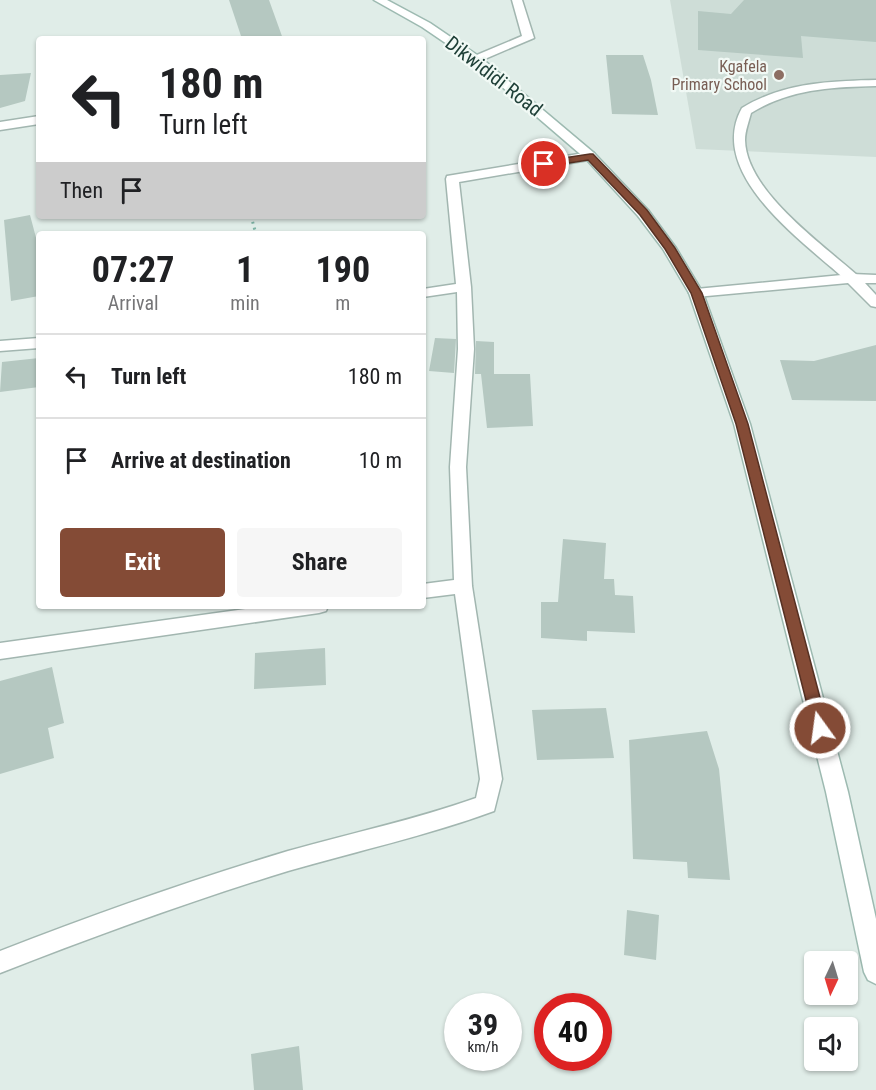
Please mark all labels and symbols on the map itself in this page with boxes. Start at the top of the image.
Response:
street label: Dikwididi Road [441,31,547,121]
place label: Kgafela Primary School [671,57,767,94]
marker: Kgafela Primary School [772,68,786,82]
pin [518,138,569,189]
position arrow [788,696,852,760]
north arrow [804,951,858,1005]
speed limit sign: 40 [534,993,612,1071]

